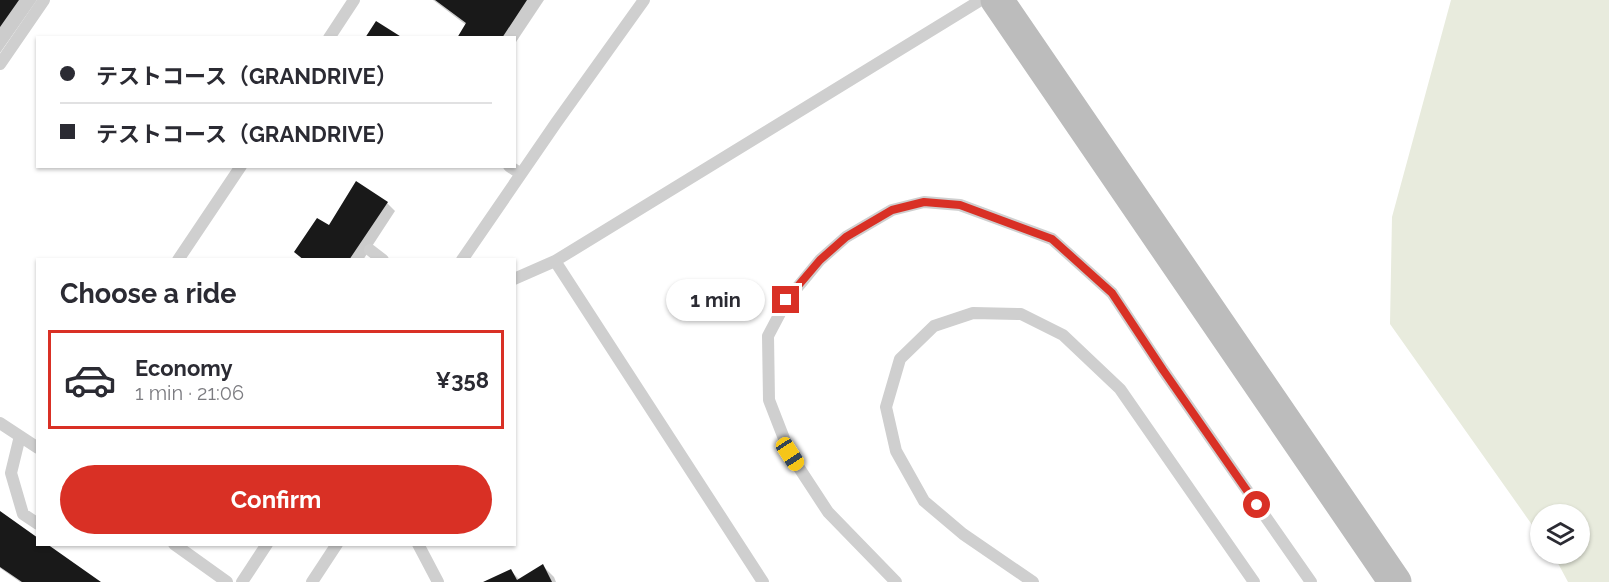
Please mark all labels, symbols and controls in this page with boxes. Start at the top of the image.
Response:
text: テストコース（GRANDRIVE） [96,63,398,89]
text: テストコース（GRANDRIVE） [96,121,398,147]
text: Choose a ride [60,278,236,309]
callout: 1 min [666,279,765,321]
route end [772,286,799,313]
text: 1 min [690,288,741,312]
icon: car [63,353,117,407]
text: Economy [135,355,233,381]
text: ¥358 [436,367,489,393]
text: 1 min · 21:06 [135,381,244,405]
car [773,434,807,474]
button: Confirm [60,465,492,534]
route start [1243,491,1270,518]
map controls [1530,504,1590,564]
button: layers [1530,504,1590,564]

